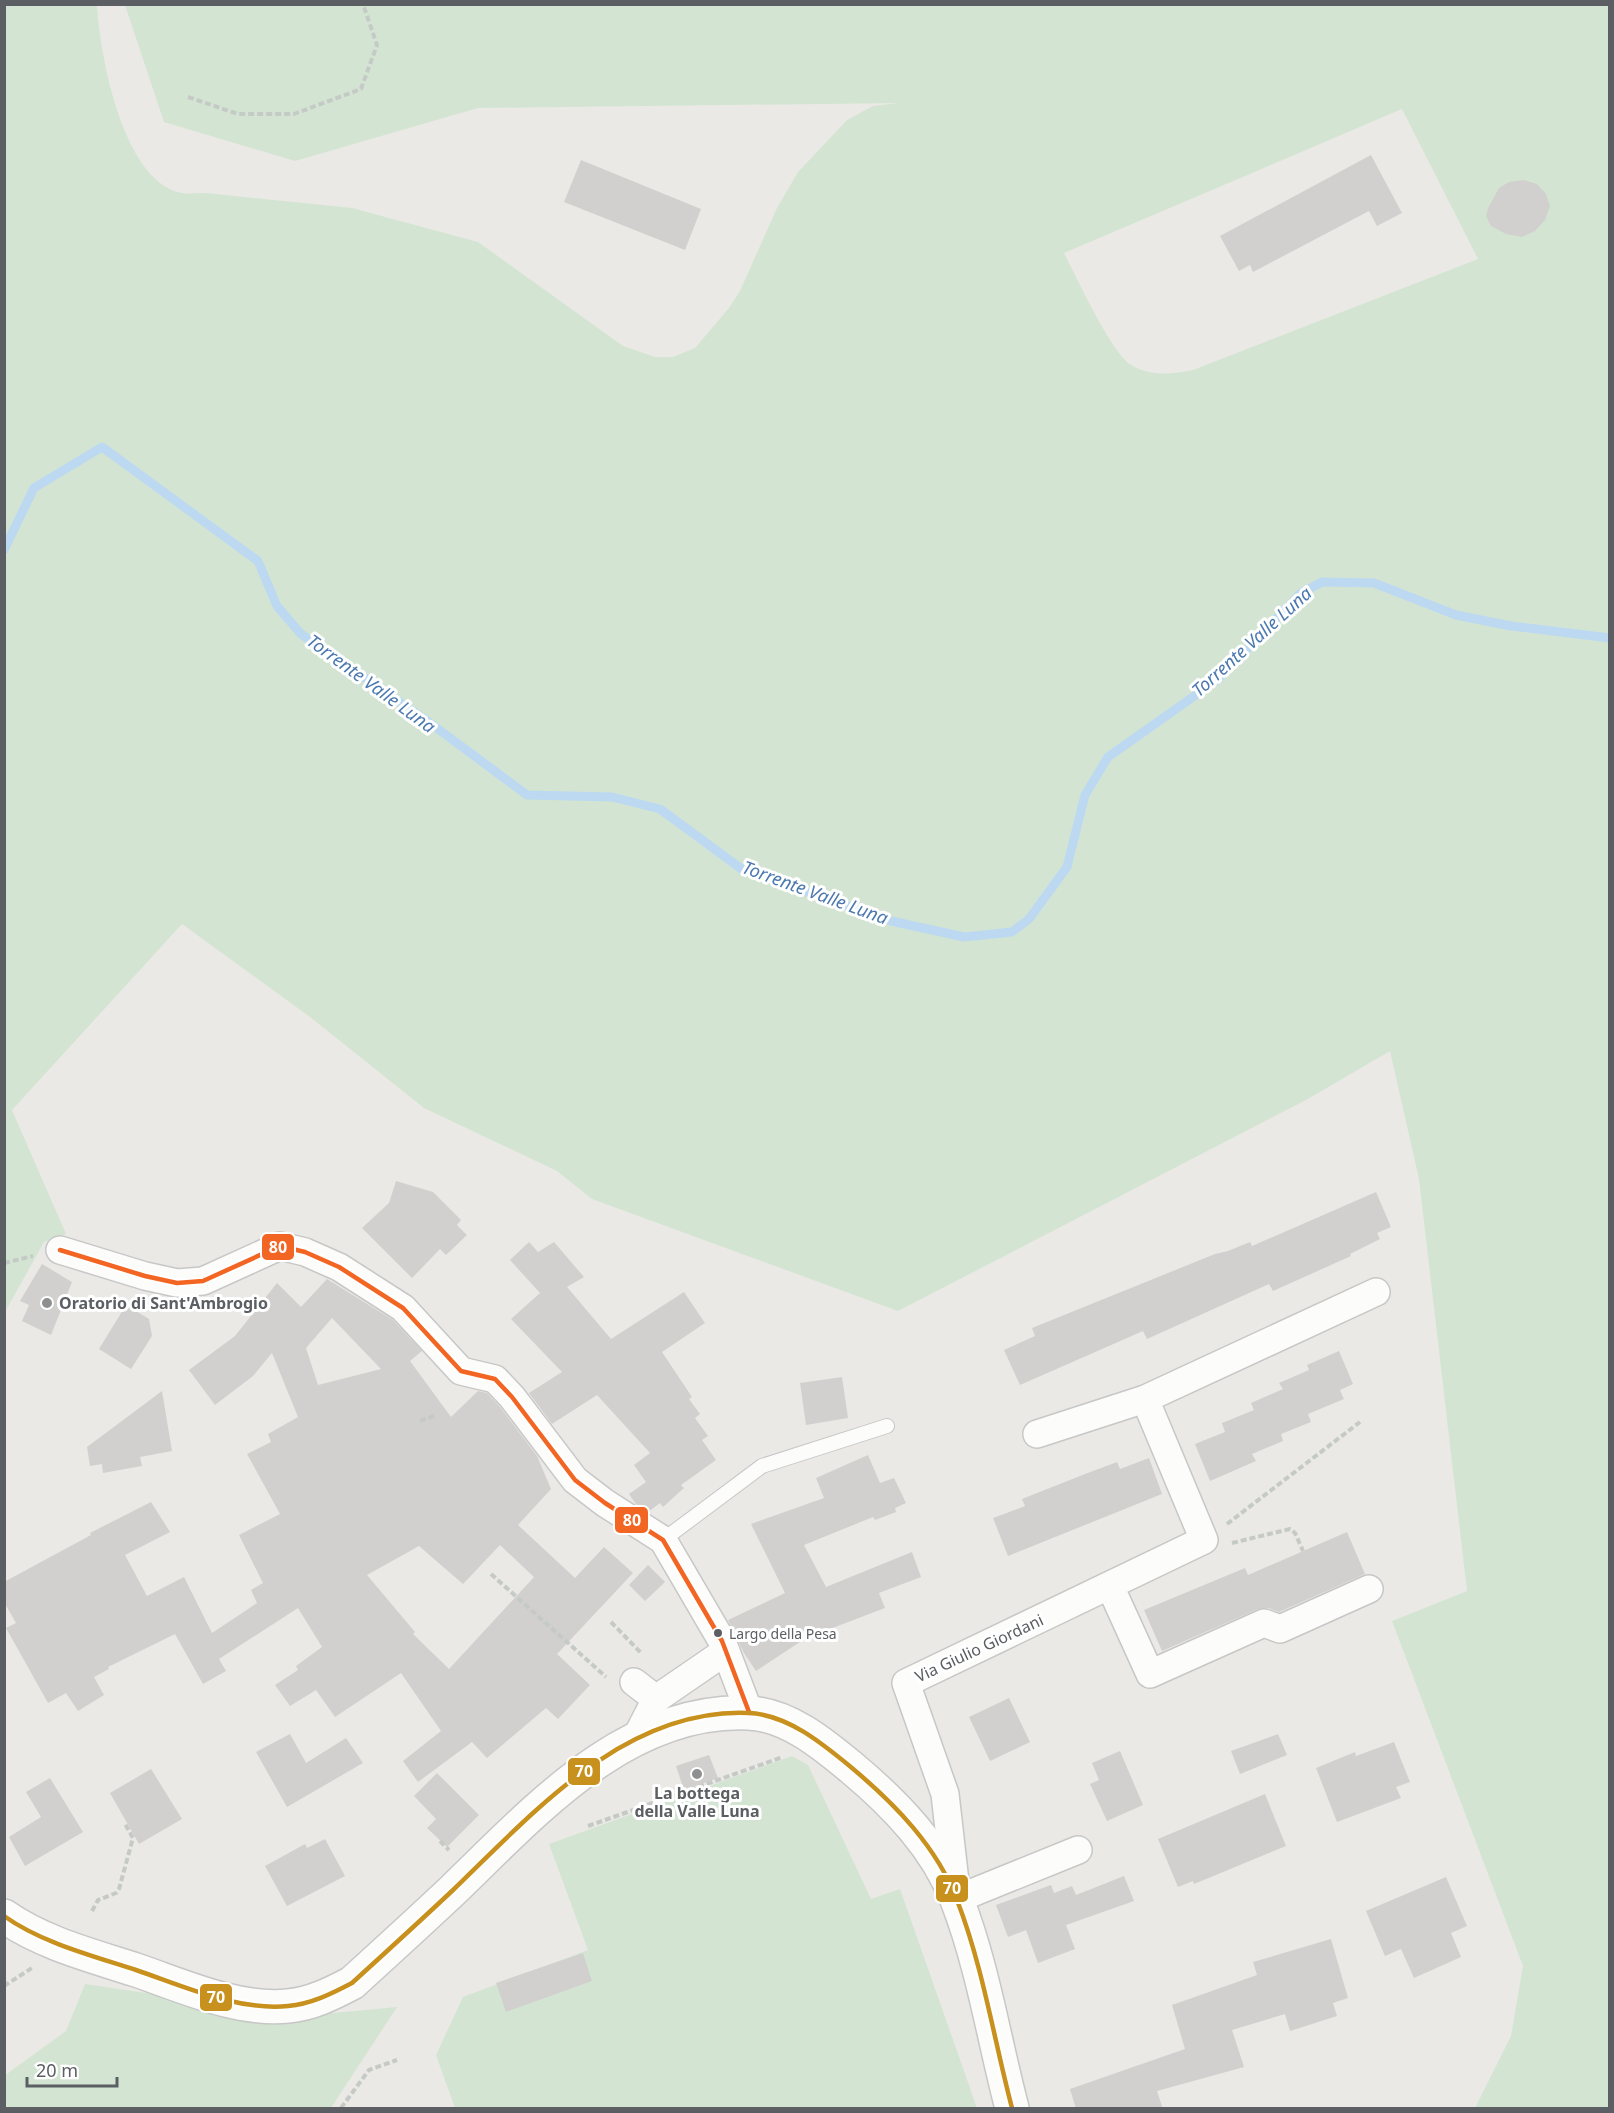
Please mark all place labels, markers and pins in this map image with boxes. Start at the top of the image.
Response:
place label: Oratorio di Sant'Ambrogio [59,1292,268,1314]
marker: Oratorio di Sant'Ambrogio [40,1296,54,1310]
place label: Largo della Pesa [729,1624,837,1643]
marker: Largo della Pesa [712,1627,724,1639]
marker: La bottega della Valle Luna [690,1767,704,1781]
place label: La bottega della Valle Luna [634,1782,760,1822]

